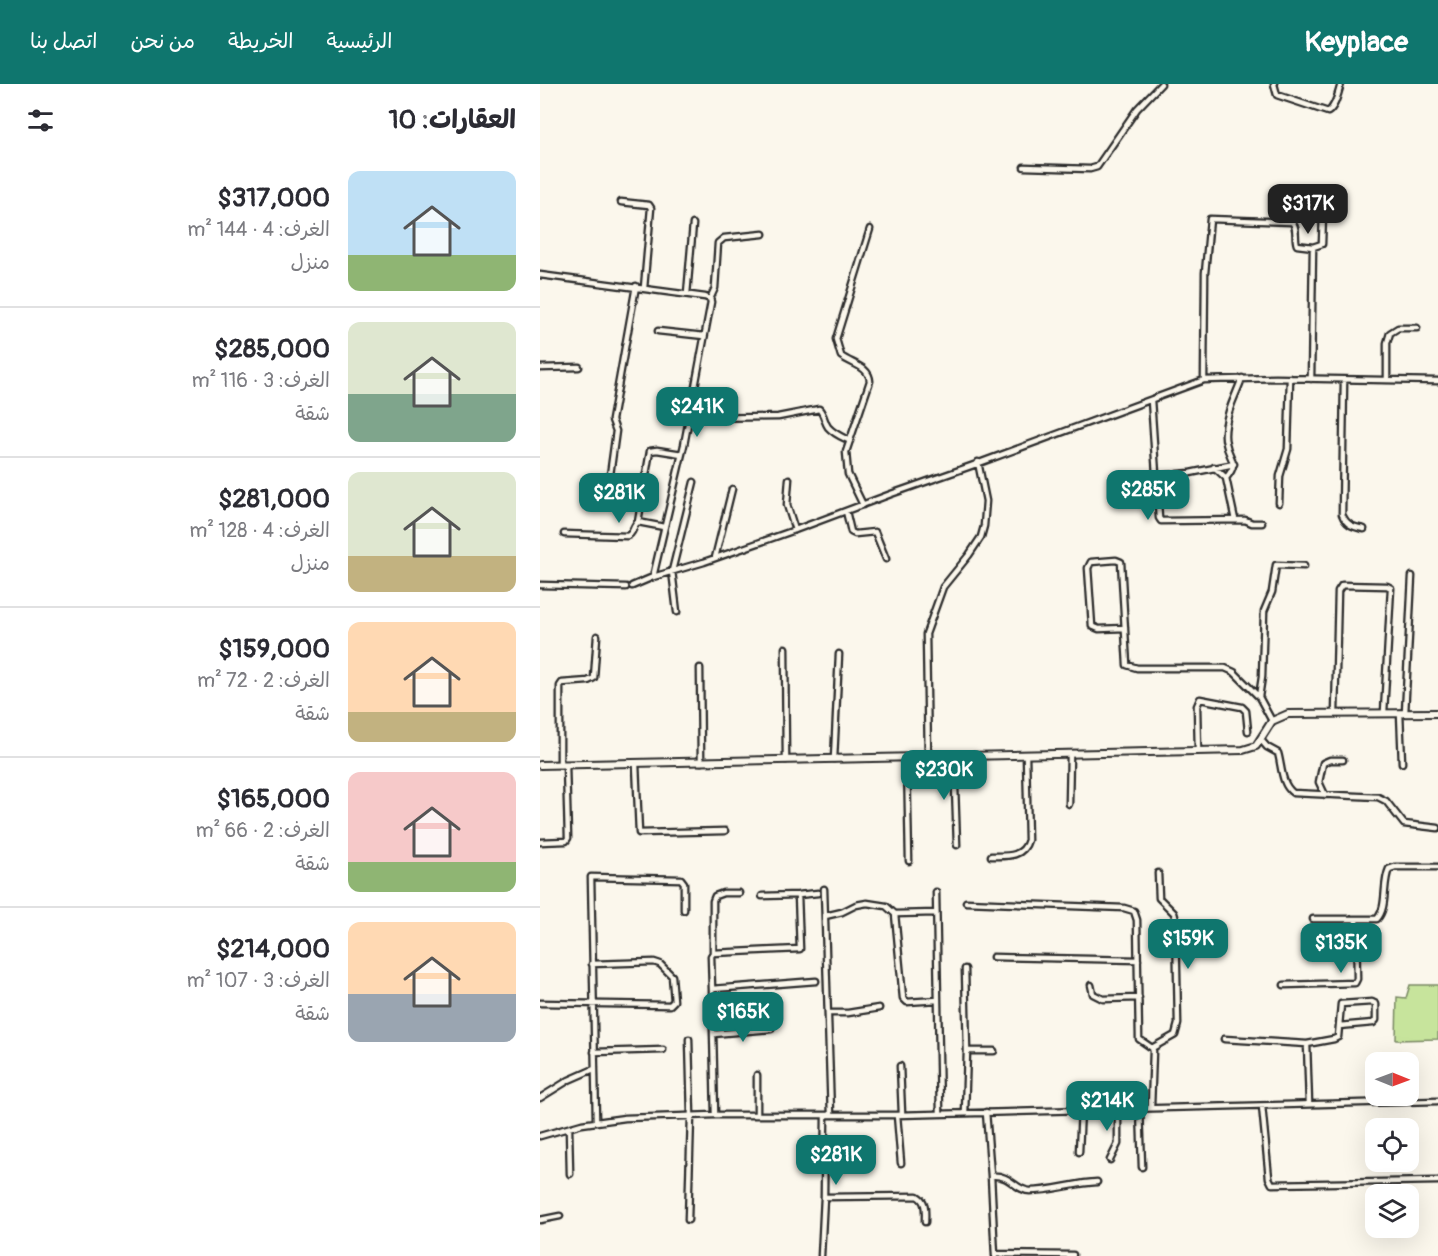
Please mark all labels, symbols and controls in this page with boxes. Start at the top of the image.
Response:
text: Keyplace [1304,25,1408,60]
text: اتصل بنا [30,28,97,55]
text: من نحن [130,28,195,55]
text: الخريطة [228,28,293,55]
text: الرئيسية [326,28,392,55]
icon: filters [24,104,57,137]
text: العقارات: 10 [388,104,516,136]
text: $317,000 [218,182,330,214]
pin: $317K [1266,184,1350,235]
text: $317K [1282,191,1334,216]
icon: home [396,195,468,267]
text: الغرف: 4 · 144 m² [187,217,330,242]
text: منزل [291,250,330,275]
text: $285,000 [214,333,330,365]
icon: home [396,346,468,418]
text: الغرف: 3 · 116 m² [192,368,330,393]
pin: $241K [655,387,739,438]
text: $241K [670,394,724,419]
text: شقة [295,401,330,426]
pin: $285K [1106,470,1190,521]
pin: $281K [577,473,661,524]
text: $285K [1121,477,1176,502]
text: $281K [593,480,645,505]
text: $281,000 [218,483,330,515]
icon: home [396,496,468,568]
text: الغرف: 4 · 128 m² [189,518,330,543]
text: منزل [291,551,330,576]
text: $159,000 [218,633,330,665]
icon: home [396,646,468,718]
text: الغرف: 2 · 72 m² [197,668,330,693]
text: شقة [295,701,330,726]
pin: $230K [902,750,986,801]
text: $230K [915,757,973,782]
text: $165,000 [217,783,330,815]
icon: home [396,796,468,868]
text: الغرف: 2 · 66 m² [196,818,330,843]
text: شقة [295,851,330,876]
pin: $159K [1146,919,1230,970]
pin: $135K [1299,923,1383,974]
text: $159K [1162,926,1214,951]
text: $135K [1315,930,1367,955]
text: $214,000 [216,933,330,965]
icon: home [396,946,468,1018]
text: الغرف: 3 · 107 m² [187,968,330,993]
pin: $165K [701,992,785,1043]
text: $165K [716,999,770,1024]
text: شقة [295,1001,330,1026]
north arrow [1365,1052,1419,1106]
map controls [1365,1052,1419,1238]
pin: $214K [1065,1081,1149,1132]
text: $214K [1080,1088,1134,1113]
button: locate [1365,1118,1419,1172]
pin: $281K [794,1135,878,1186]
text: $281K [810,1142,862,1167]
button: layers [1365,1184,1419,1238]

